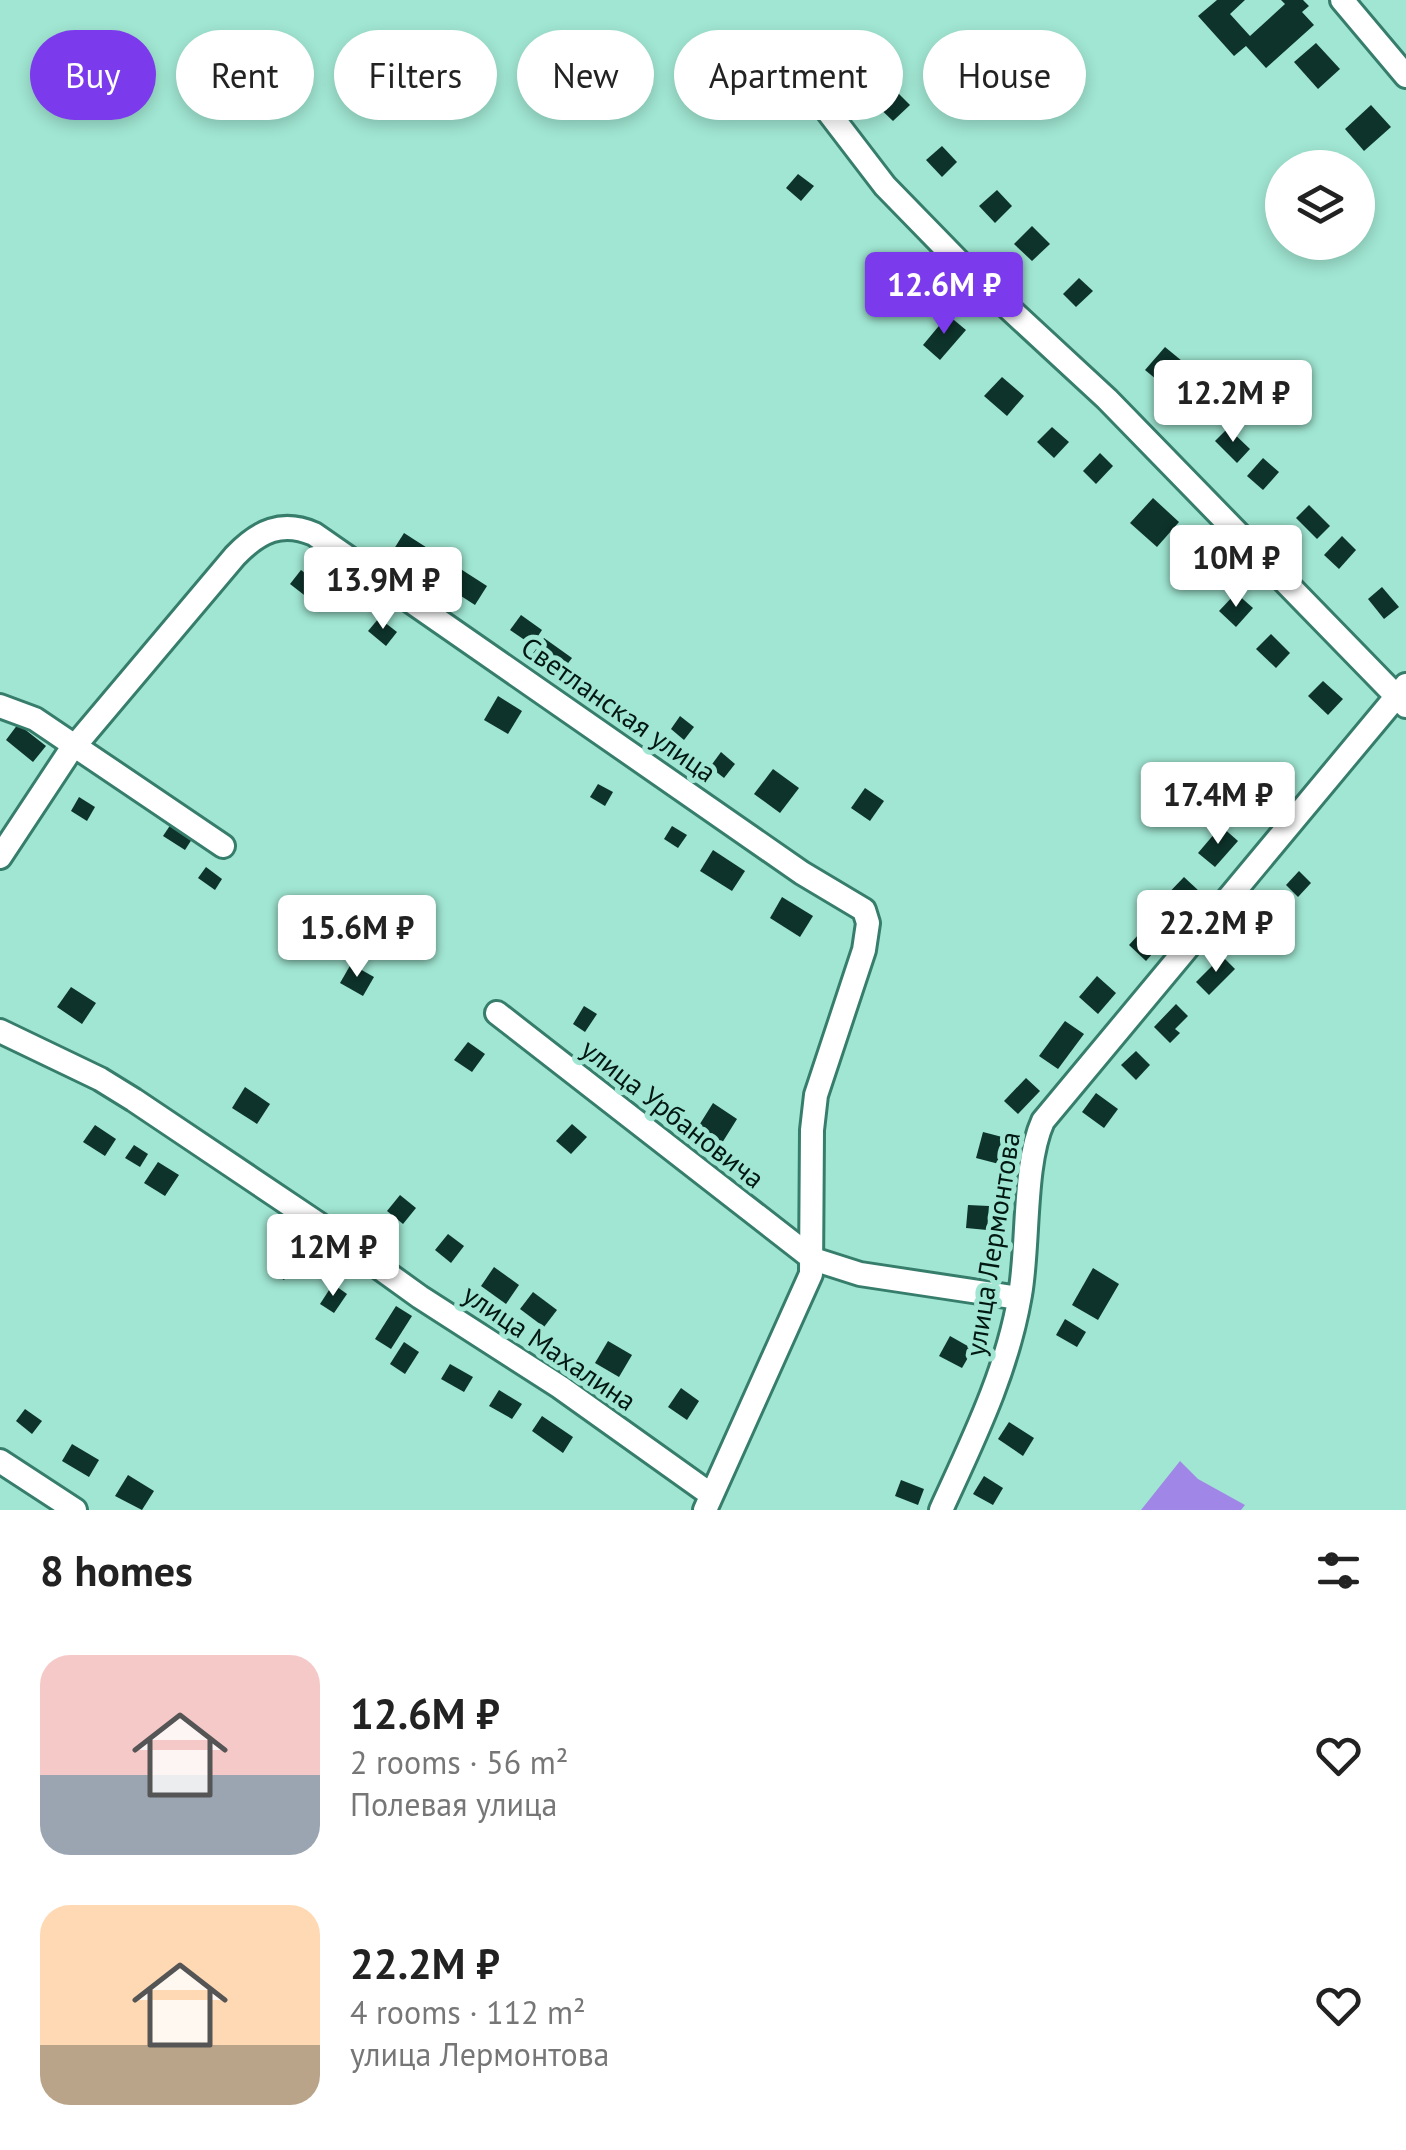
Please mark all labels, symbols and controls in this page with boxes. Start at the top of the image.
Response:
chip: Buy [30,30,156,120]
chip: Rent [176,30,314,120]
chip: Filters [334,30,497,120]
chip: New [517,30,654,120]
chip: Apartment [674,30,903,120]
chip: House [923,30,1086,120]
map controls [1265,150,1375,260]
button: layers [1265,150,1375,260]
pin: 12.6M ₽ [852,252,1036,337]
text: 12.6M ₽ [887,263,1001,305]
pin: 12.2M ₽ [1141,360,1325,445]
text: 12.2M ₽ [1176,371,1290,413]
pin: 10M ₽ [1166,525,1306,610]
text: 10M ₽ [1192,536,1280,578]
pin: 13.9M ₽ [291,547,475,632]
text: 13.9M ₽ [326,558,440,600]
street label: Светланская улица [514,628,724,790]
pin: 17.4M ₽ [1126,762,1310,847]
text: 17.4M ₽ [1163,773,1273,815]
pin: 22.2M ₽ [1124,890,1308,975]
pin: 15.6M ₽ [265,895,449,980]
text: 22.2M ₽ [1159,901,1273,943]
text: 15.6M ₽ [300,906,414,948]
street label: улица Урбановича [574,1030,772,1196]
street label: улица Лермонтова [956,1129,1028,1359]
pin: 12M ₽ [263,1214,403,1299]
text: 12M ₽ [289,1225,377,1267]
street label: улица Махалина [456,1275,644,1419]
text: 8 homes [40,1543,193,1598]
icon: filters [1311,1543,1366,1598]
text: 12.6M ₽ [350,1686,500,1741]
icon: home [120,1695,240,1815]
icon: heart [1311,1728,1366,1783]
text: 2 rooms · 56 m² [350,1741,568,1783]
text: Полевая улица [350,1783,557,1825]
text: 22.2M ₽ [350,1936,500,1991]
icon: home [120,1945,240,2065]
icon: heart [1311,1978,1366,2033]
text: 4 rooms · 112 m² [350,1991,586,2033]
text: улица Лермонтова [350,2033,610,2075]

